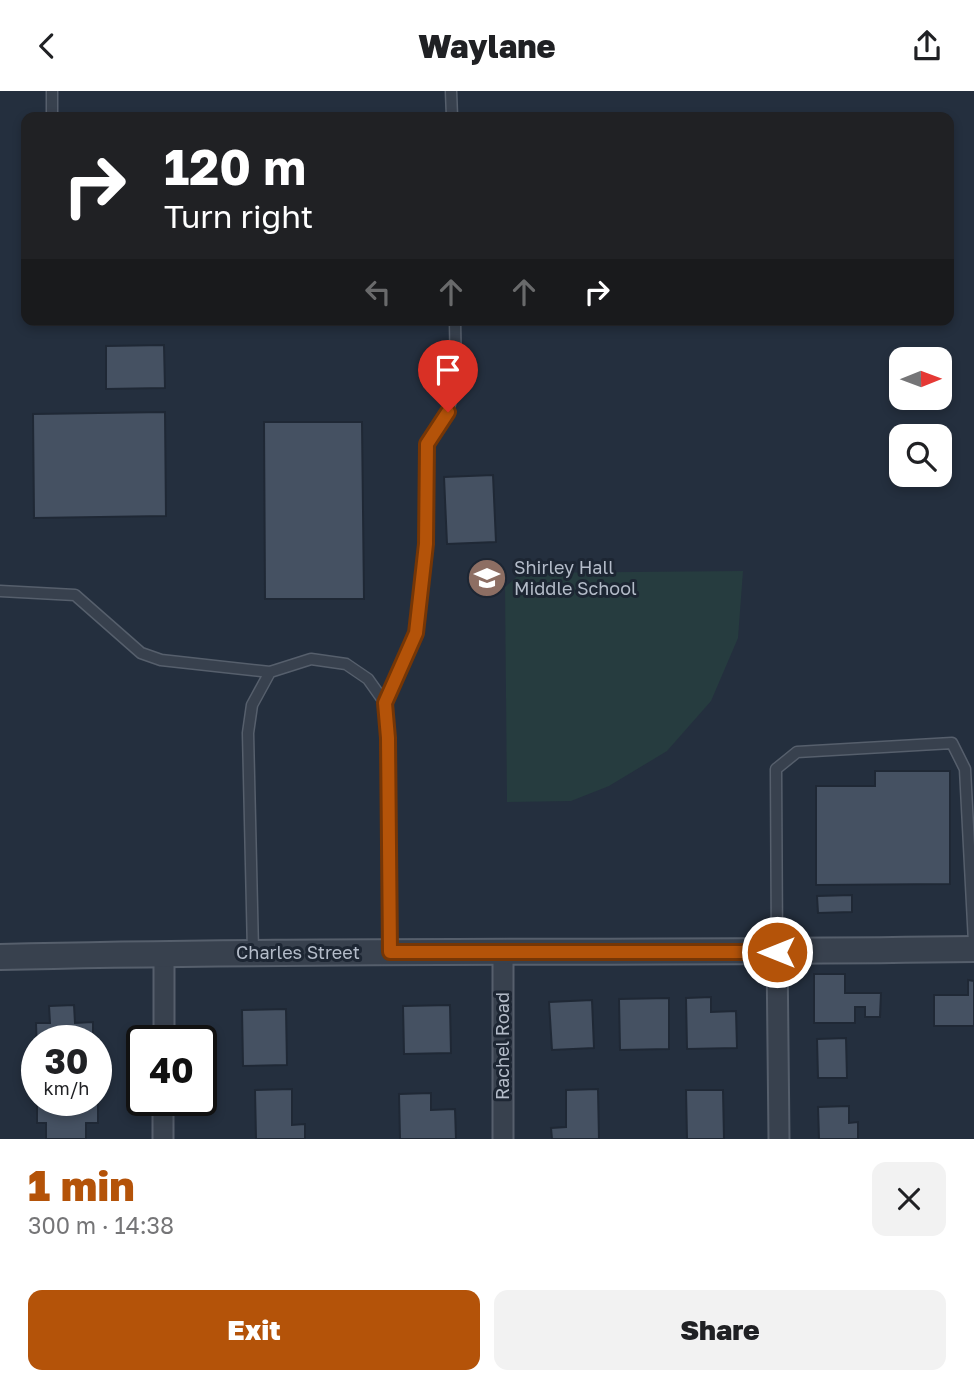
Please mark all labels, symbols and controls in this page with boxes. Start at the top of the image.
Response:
icon: back [28,27,66,65]
text: Waylane [418,27,556,65]
icon: share [908,27,946,65]
text: 120 m [164,137,306,196]
icon: right [49,140,140,231]
text: Turn right [164,197,313,235]
icon: left [359,273,397,311]
icon: ahead [432,273,470,311]
icon: ahead [505,273,543,311]
icon: right [578,273,616,311]
pin [418,340,478,412]
north arrow [889,347,952,409]
map controls [889,347,952,487]
icon: arrive [429,351,467,389]
button: search [889,424,952,487]
place label: Shirley Hall Middle School [514,556,637,599]
school or university icon: Shirley Hall Middle School [466,557,508,599]
position arrow [740,915,814,989]
street label: Charles Street [236,941,360,963]
street label: Rachel Road [491,992,513,1100]
speed limit sign: 40 [126,1025,217,1116]
text: 30 [44,1040,89,1082]
text: km/h [44,1077,89,1099]
text: 1 min [28,1160,135,1210]
button: close [872,1162,946,1236]
text: 300 m · 14:38 [28,1211,174,1239]
button: Exit [28,1290,480,1370]
button: Share [494,1290,946,1370]

